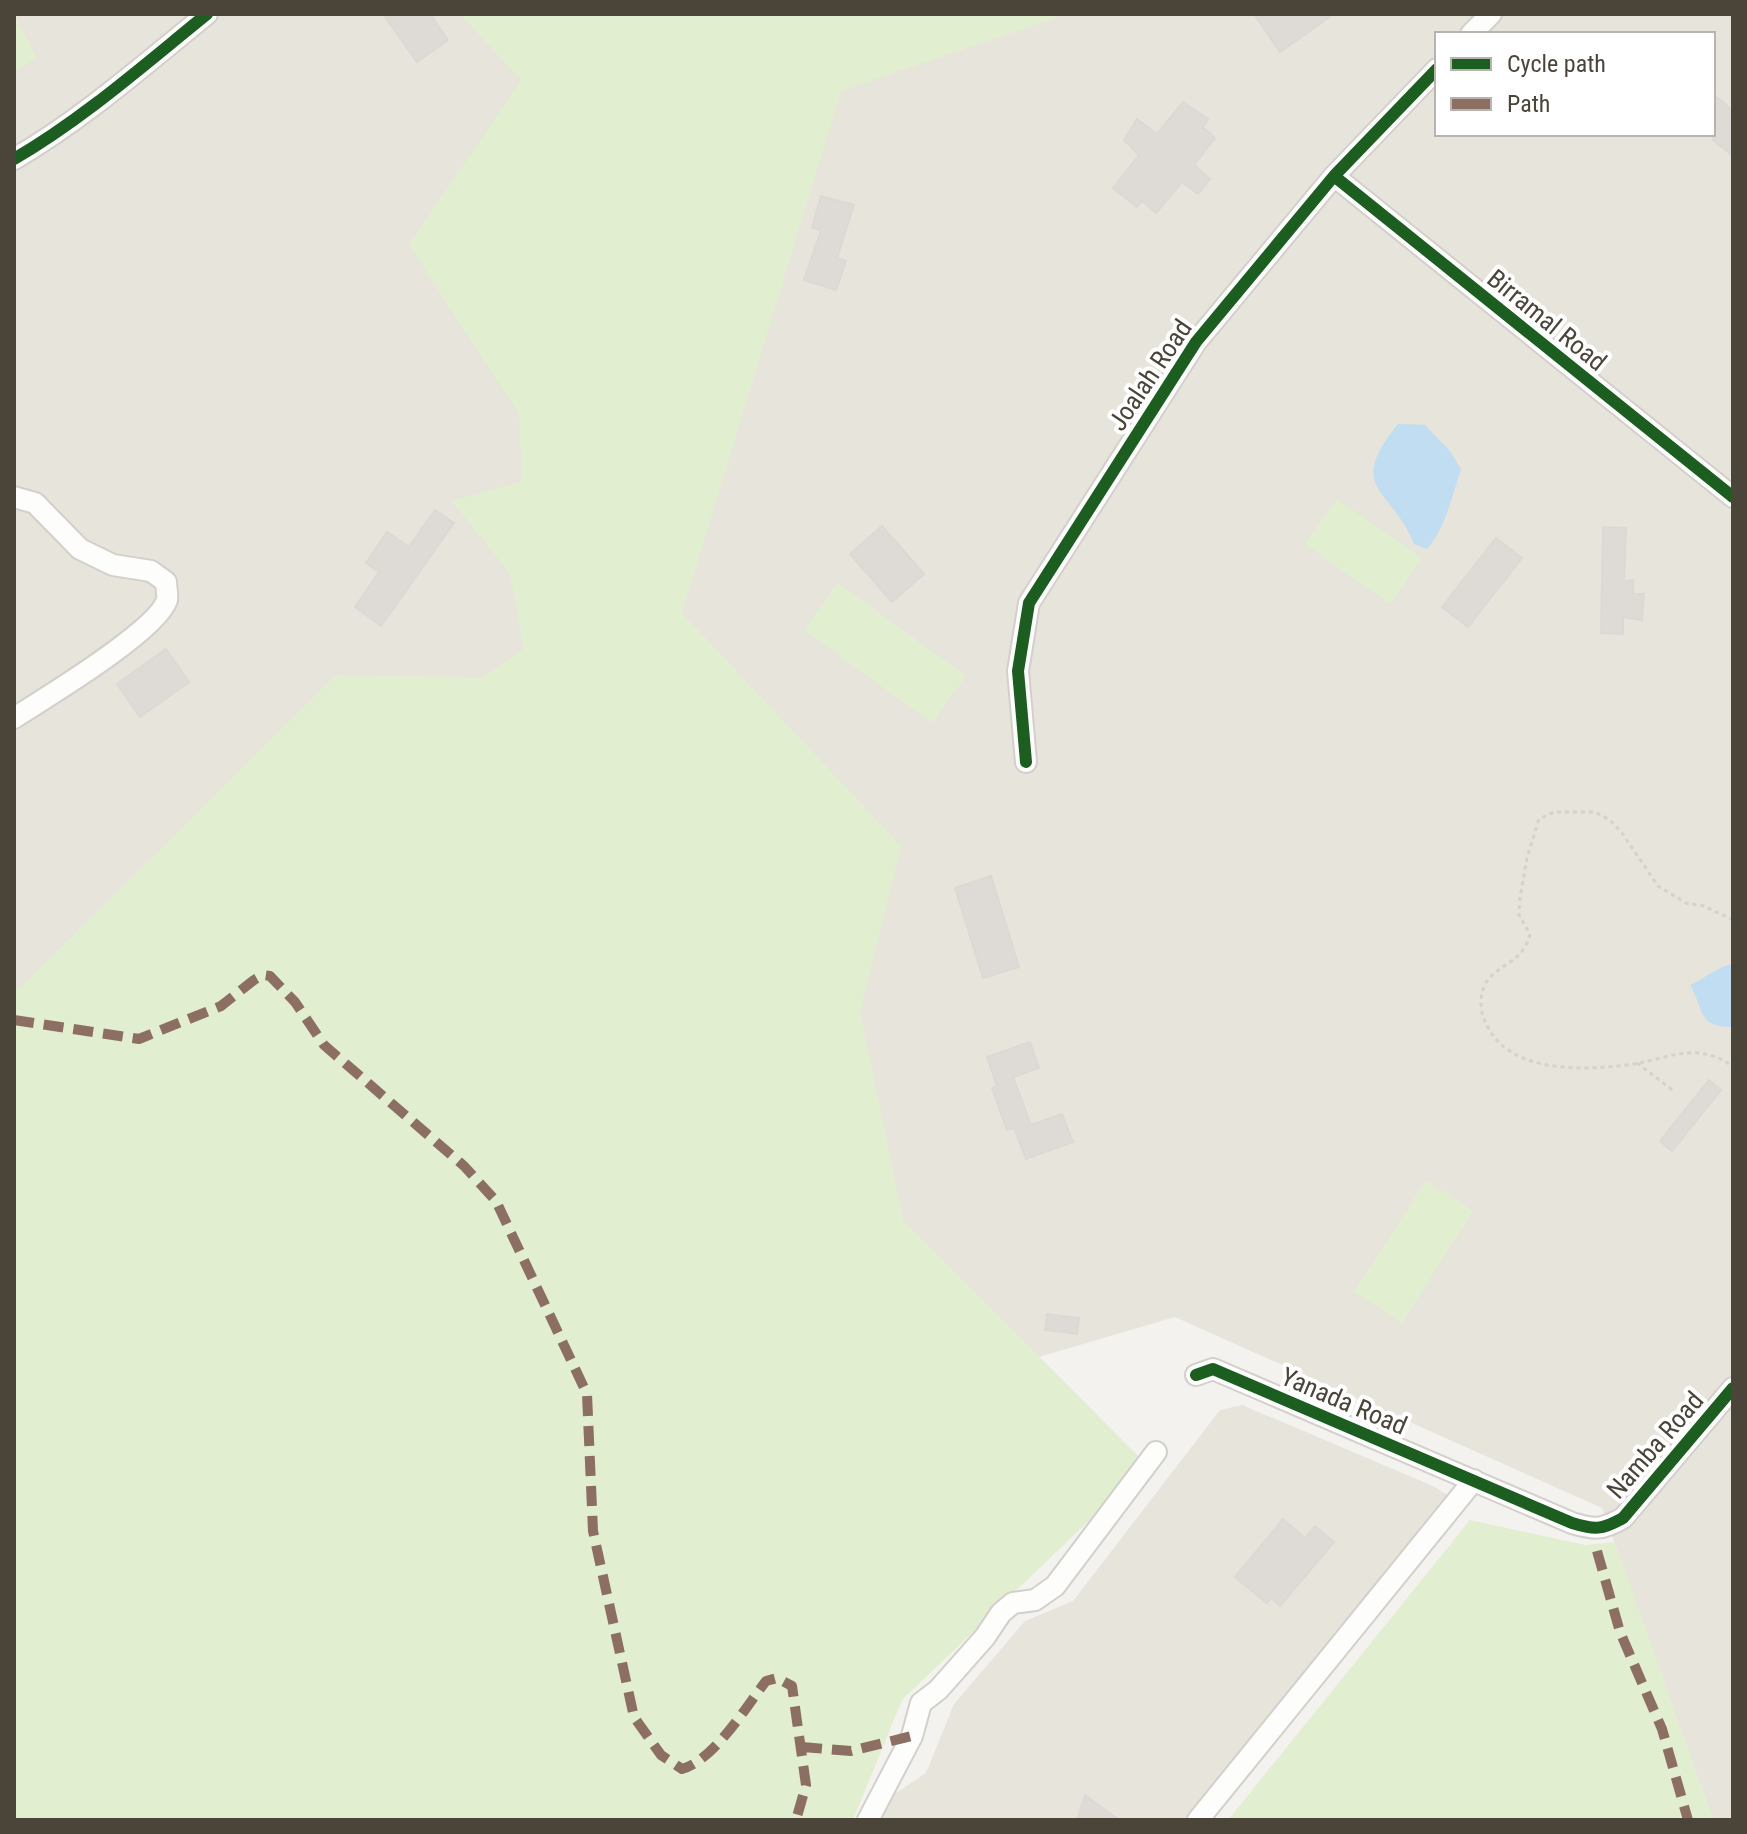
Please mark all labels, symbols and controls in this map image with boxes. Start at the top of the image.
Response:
legend [1435,32,1715,136]
text: Cycle path [1507,50,1606,78]
text: Path [1507,90,1550,118]
street label: Birramal Road [1482,263,1612,377]
street label: Joalah Road [1102,314,1198,436]
street label: Yanada Road [1277,1361,1411,1441]
street label: Namba Road [1601,1386,1709,1504]

